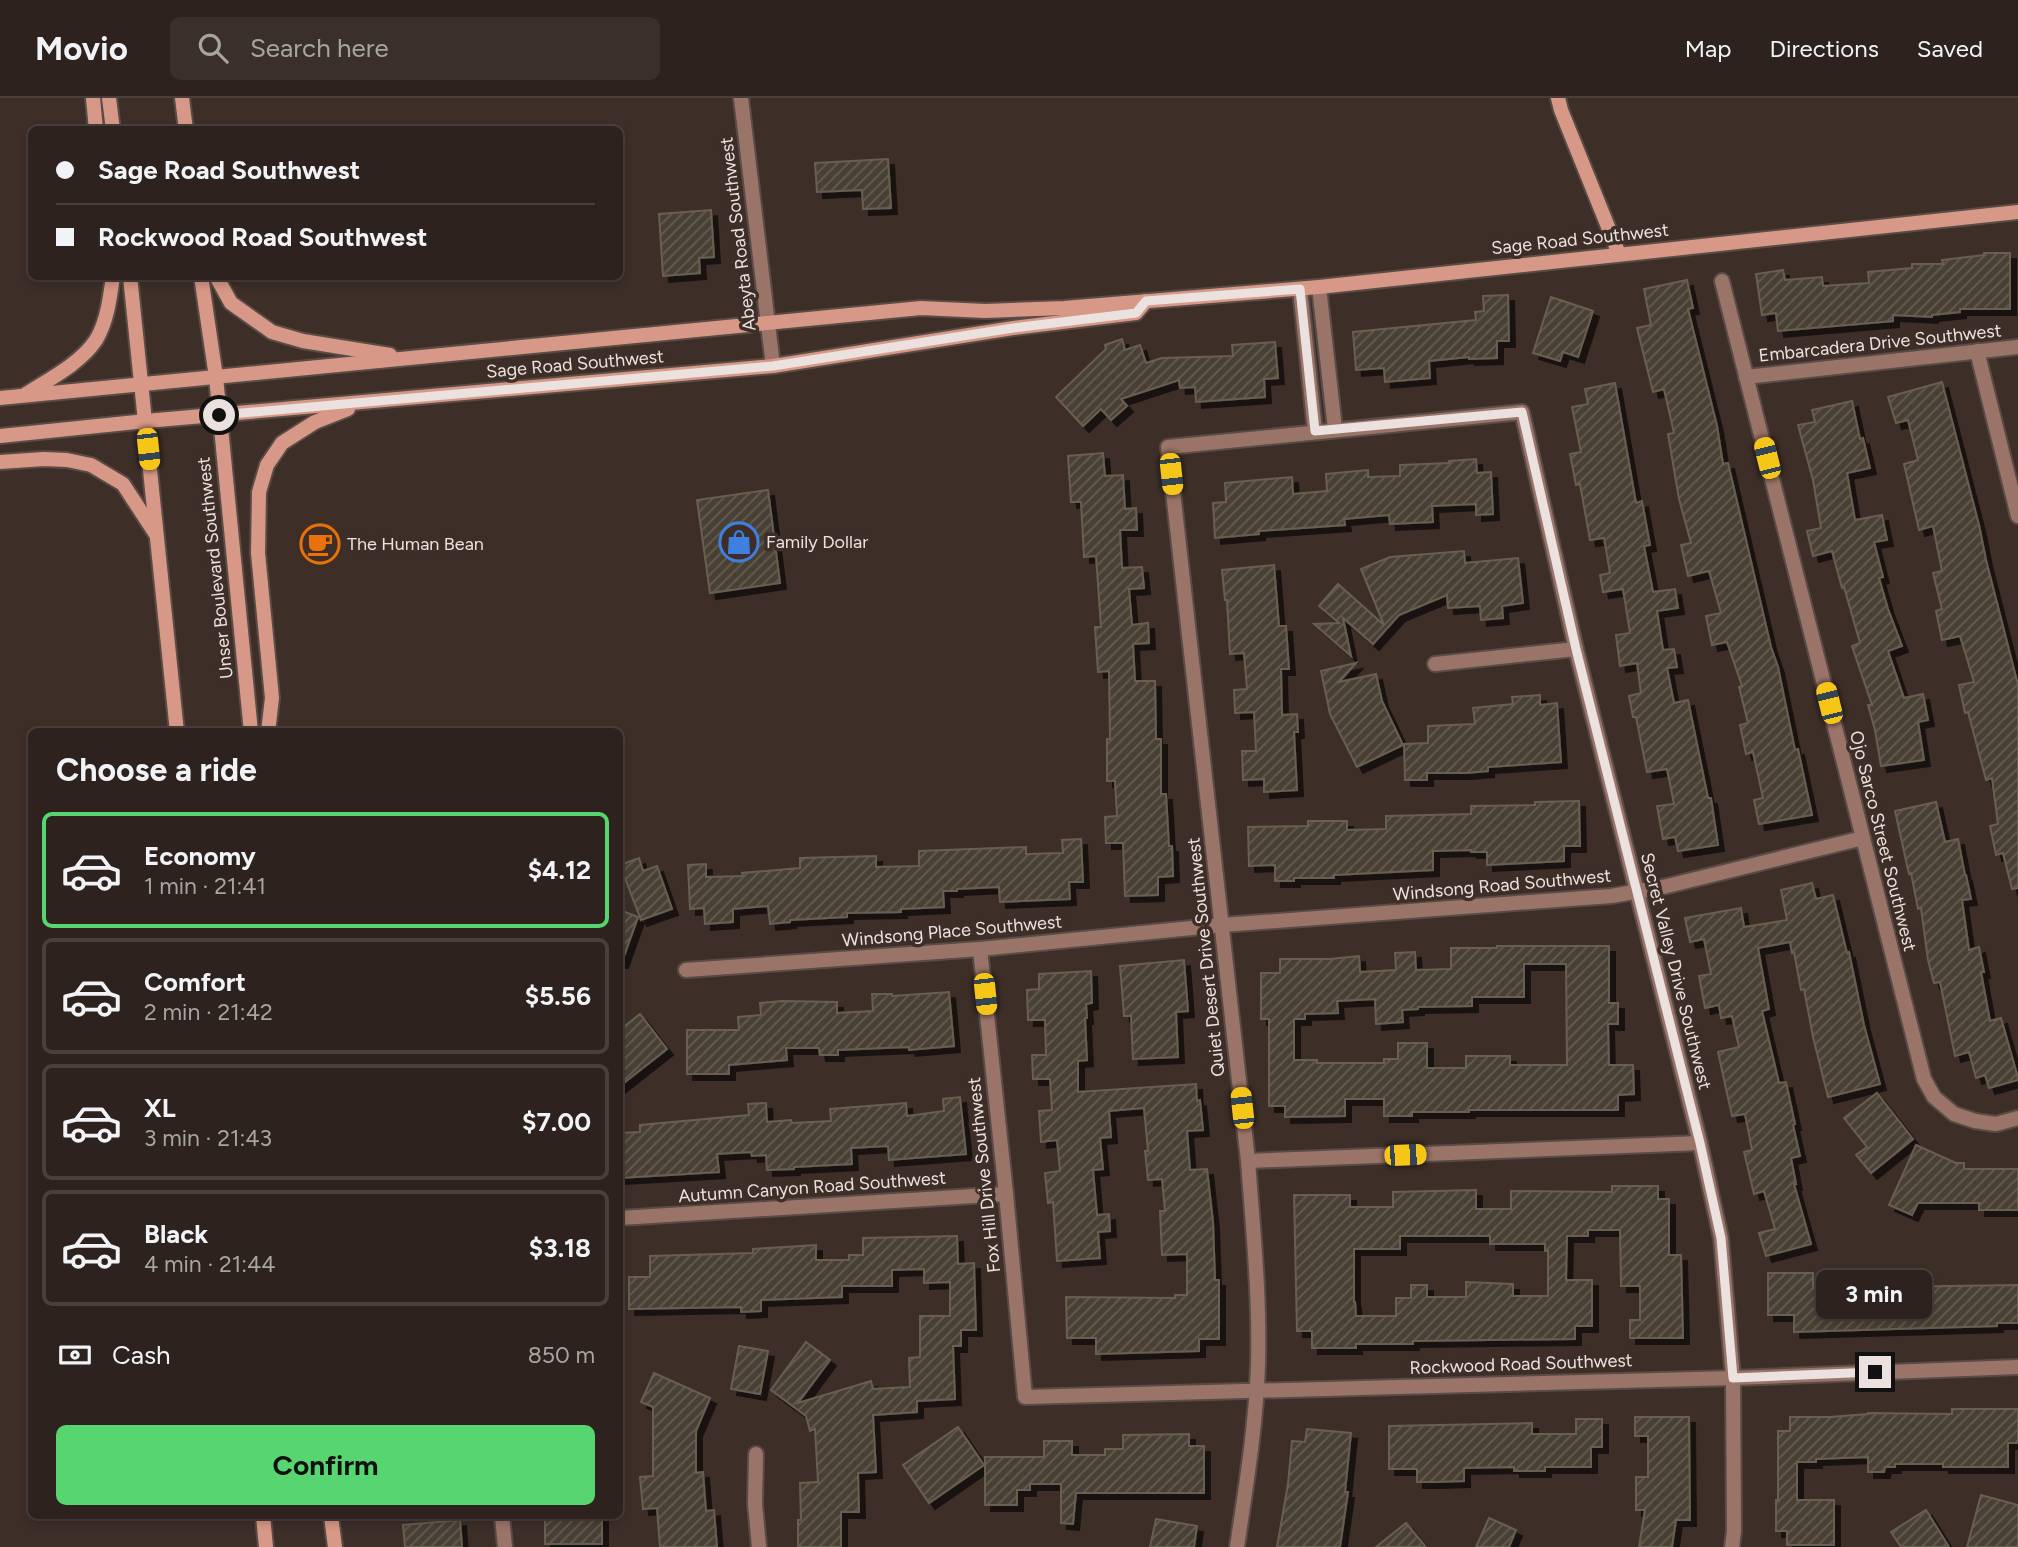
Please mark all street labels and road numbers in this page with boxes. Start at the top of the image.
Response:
street label: Abeyta Road Southwest [715,136,761,332]
street label: Sage Road Southwest [1490,219,1670,259]
street label: Embarcadera Drive Southwest [1758,319,2003,367]
street label: Sage Road Southwest [485,345,665,383]
street label: Unser Boulevard Southwest [192,456,238,680]
street label: Ojo Sarco Street Southwest [1845,728,1921,954]
street label: Quiet Desert Drive Southwest [1182,836,1230,1078]
street label: Secret Valley Drive Southwest [1636,850,1716,1092]
street label: Windsong Road Southwest [1392,864,1612,906]
street label: Windsong Place Southwest [841,910,1063,952]
street label: Fox Hill Drive Southwest [963,1076,1005,1274]
street label: Autumn Canyon Road Southwest [677,1167,947,1207]
street label: Rockwood Road Southwest [1409,1349,1633,1379]

